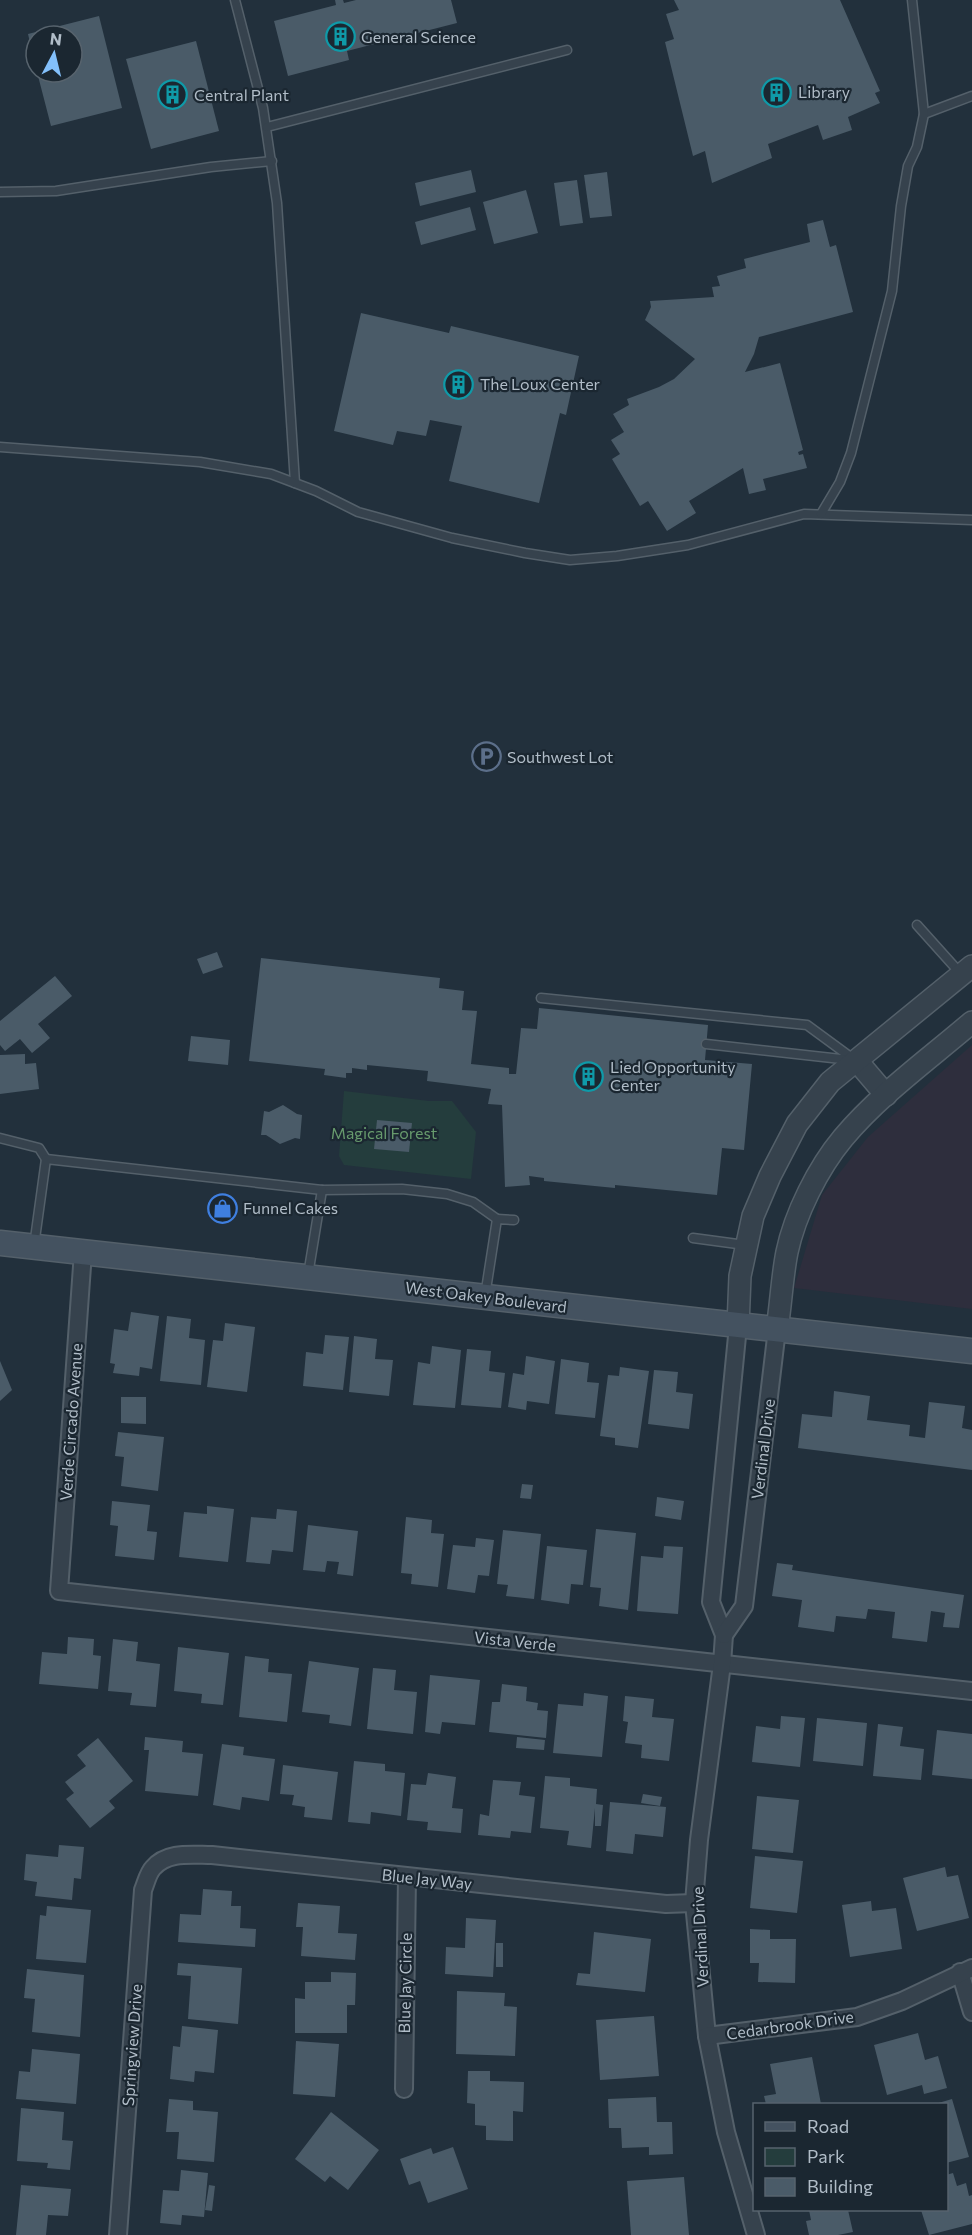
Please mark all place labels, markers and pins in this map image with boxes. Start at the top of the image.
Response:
building icon: General Science [324,21,356,53]
place label: General Science [361,27,476,46]
building icon: Library [761,76,793,108]
building icon: Central Plant [157,79,189,111]
place label: Library [798,82,850,101]
place label: Central Plant [194,85,289,104]
building icon: The Loux Center [443,368,475,400]
place label: The Loux Center [480,374,601,393]
parking icon: Southwest Lot [470,741,502,773]
place label: Southwest Lot [507,747,614,766]
place label: Lied Opportunity Center [610,1057,736,1094]
building icon: Lied Opportunity Center [573,1060,605,1092]
shop icon: Funnel Cakes [206,1192,238,1224]
place label: Funnel Cakes [243,1198,338,1217]

